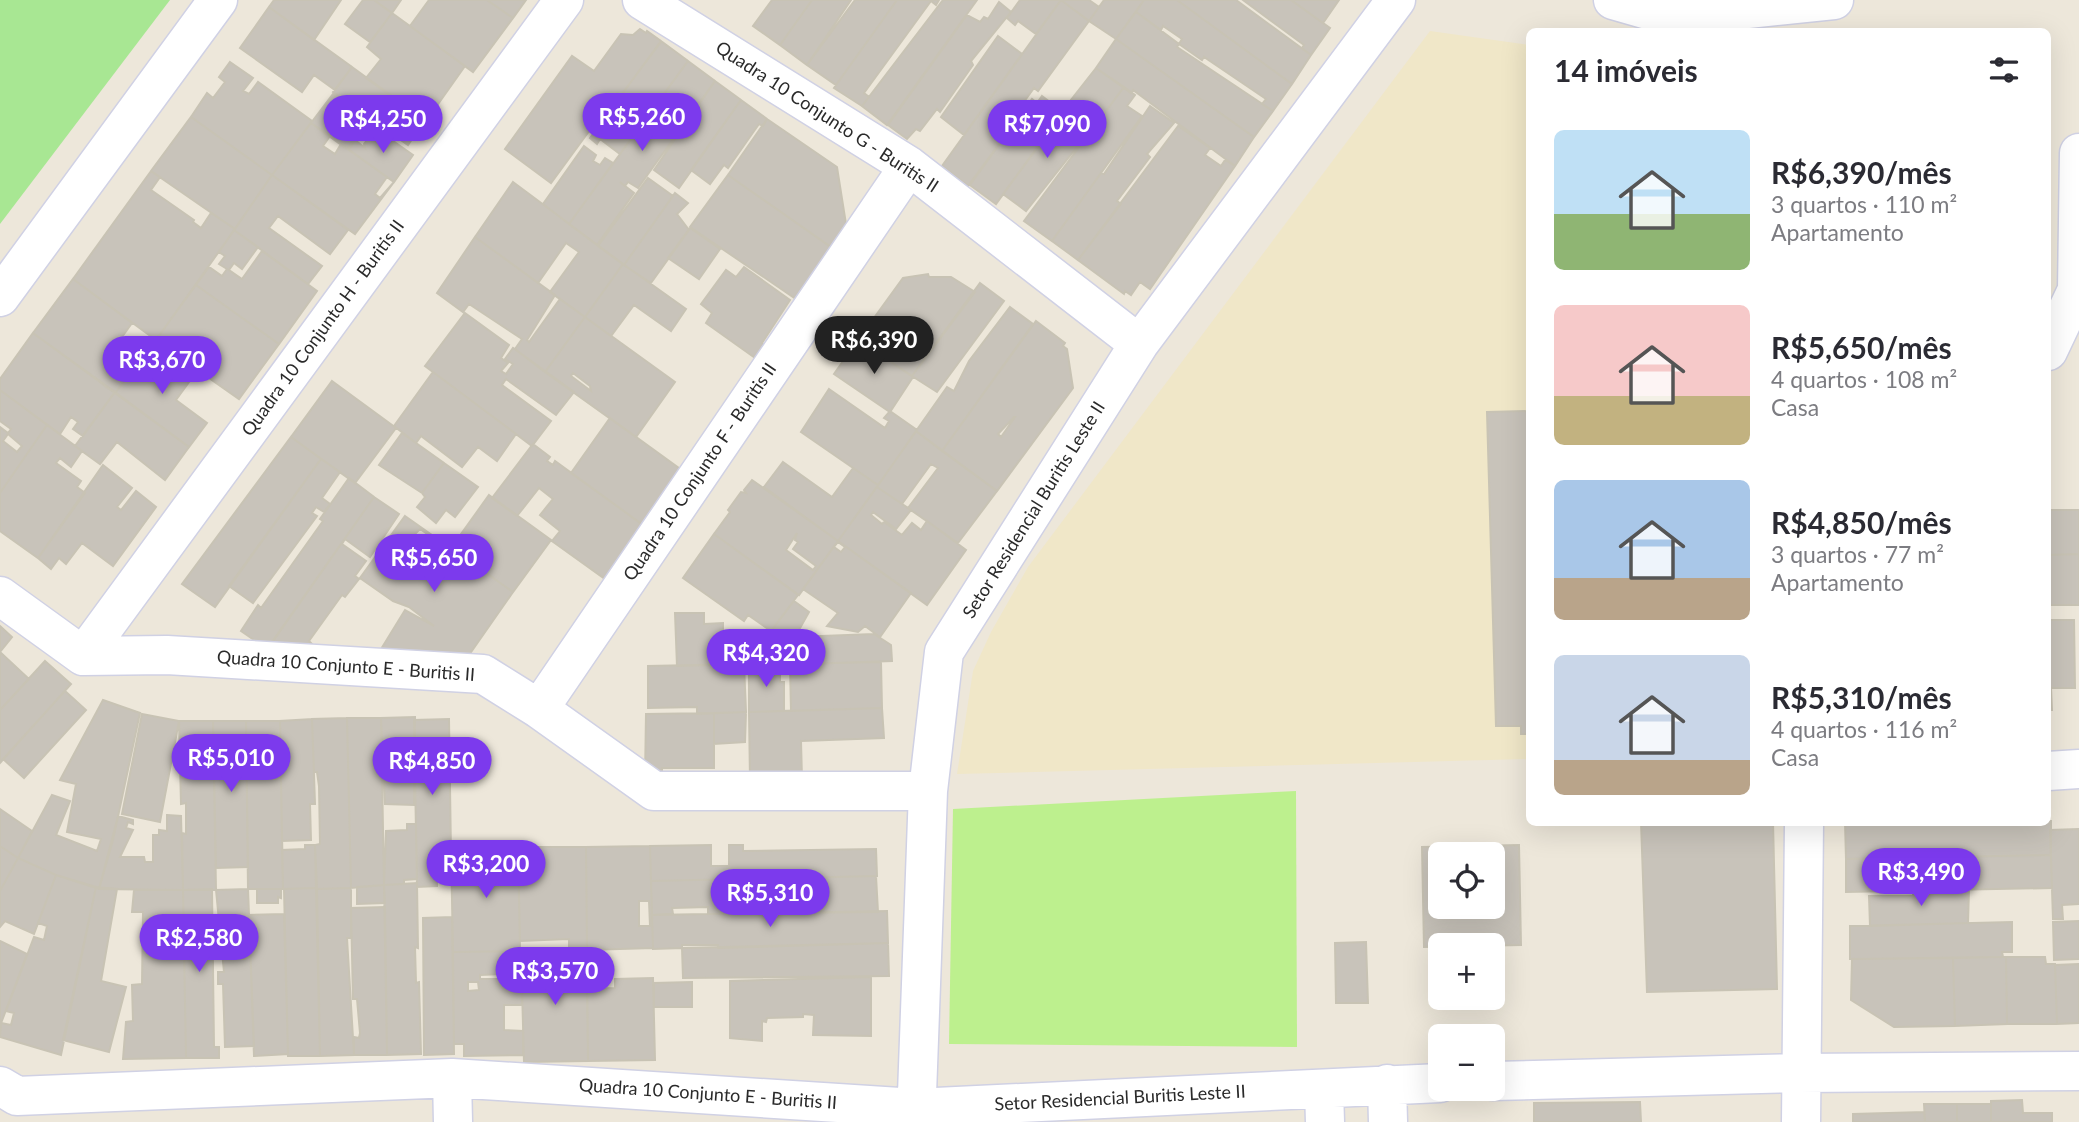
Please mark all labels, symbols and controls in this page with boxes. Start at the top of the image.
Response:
street label: Quadra 10 Conjunto G - Buritis II [712,36,943,197]
icon: filters [1985,51,2023,89]
text: 14 imóveis [1554,52,1698,88]
pin: R$5,260 [577,94,707,153]
pin: R$4,250 [318,96,448,155]
pin: R$7,090 [982,100,1112,160]
text: R$5,260 [599,102,685,130]
text: R$4,250 [340,104,426,132]
text: R$7,090 [1004,109,1090,137]
text: R$6,390/mês [1771,154,1952,190]
icon: home [1610,158,1694,242]
text: 3 quartos · 110 m² [1771,190,1957,218]
street label: Quadra 10 Conjunto H - Buritis II [236,215,408,440]
text: Apartamento [1771,218,1904,246]
pin: R$6,390 [809,316,939,376]
text: R$6,390 [831,325,917,353]
text: R$5,650/mês [1771,329,1952,365]
icon: home [1610,333,1694,417]
pin: R$3,670 [97,336,227,396]
text: R$3,670 [119,345,205,373]
street label: Quadra 10 Conjunto F - Buritis II [618,358,780,585]
text: 4 quartos · 108 m² [1771,365,1957,393]
text: Casa [1771,393,1819,421]
street label: Setor Residencial Buritis Leste II [957,397,1109,622]
text: R$4,850/mês [1771,504,1952,540]
icon: home [1610,508,1694,592]
pin: R$5,650 [369,534,499,594]
text: 3 quartos · 77 m² [1771,540,1944,568]
text: R$5,650 [391,543,477,571]
text: Apartamento [1771,568,1904,596]
pin: R$4,320 [701,630,831,689]
text: R$4,320 [723,638,809,666]
street label: Quadra 10 Conjunto E - Buritis II [216,645,476,685]
text: R$5,310/mês [1771,679,1952,715]
icon: home [1610,683,1694,767]
text: 4 quartos · 116 m² [1771,715,1957,743]
pin: R$5,010 [166,734,296,794]
pin: R$4,850 [367,738,497,797]
text: R$5,010 [188,743,274,771]
text: Casa [1771,743,1819,771]
text: R$4,850 [389,746,475,774]
pin: R$3,200 [421,841,551,900]
map controls [1428,842,1505,1101]
button: locate [1428,842,1505,919]
pin: R$3,490 [1856,848,1986,908]
text: R$3,200 [443,849,529,877]
text: R$3,490 [1878,857,1964,885]
pin: R$5,310 [705,870,835,929]
text: R$5,310 [727,878,813,906]
pin: R$2,580 [134,914,264,974]
text: R$2,580 [156,923,242,951]
button: + [1428,933,1505,1010]
pin: R$3,570 [490,948,620,1007]
text: R$3,570 [512,956,598,984]
button: − [1428,1024,1505,1101]
street label: Quadra 10 Conjunto E - Buritis II [578,1073,838,1113]
street label: Setor Residencial Buritis Leste II [994,1079,1246,1115]

